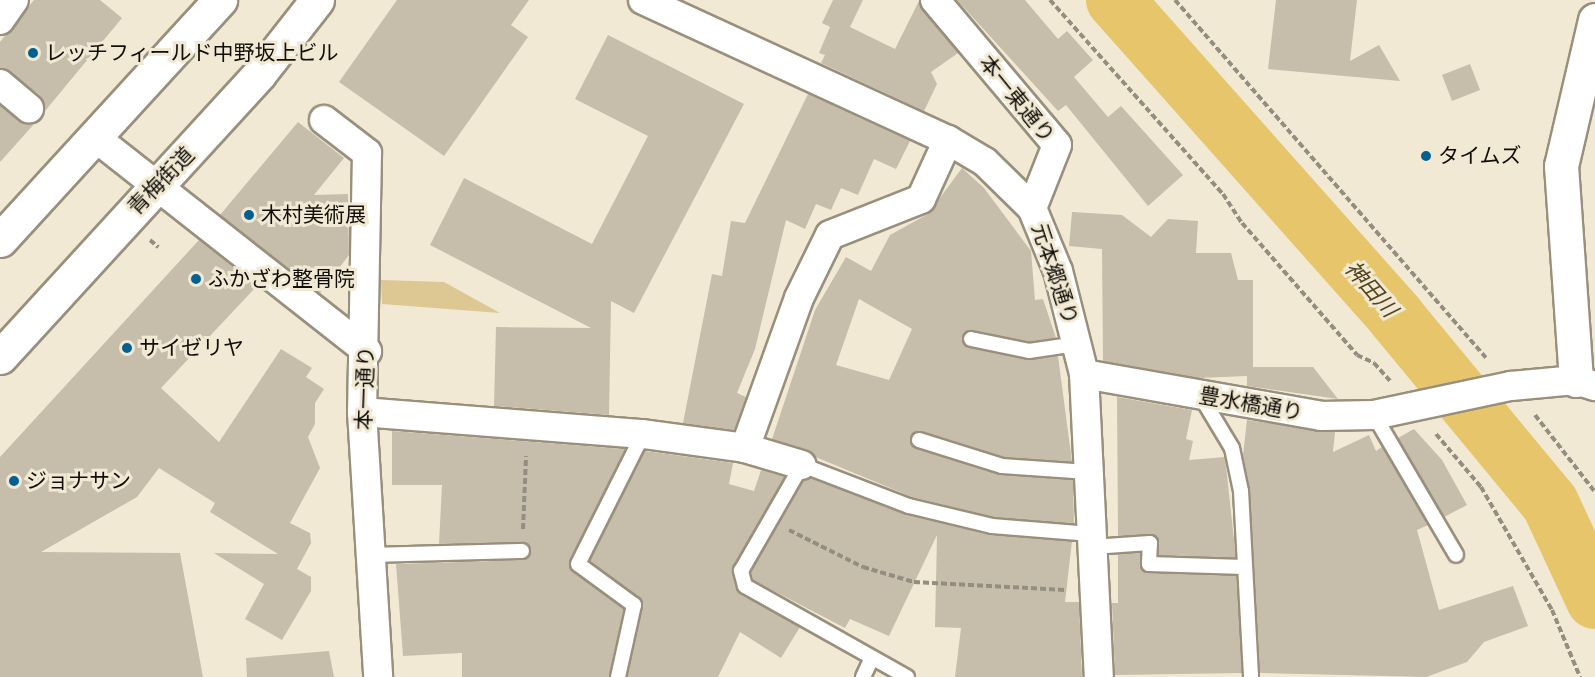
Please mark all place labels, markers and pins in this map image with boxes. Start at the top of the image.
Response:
place label: レッチフィールド中野坂上ビル [45,40,339,66]
marker: レッチフィールド中野坂上ビル [26,46,40,60]
place label: タイムズ [1438,143,1522,169]
marker: タイムズ [1419,149,1433,163]
place label: 木村美術展 [261,202,366,228]
marker: 木村美術展 [242,208,256,222]
place label: ふかざわ整骨院 [208,266,355,292]
marker: ふかざわ整骨院 [189,272,203,286]
place label: サイゼリヤ [139,335,244,361]
marker: サイゼリヤ [120,341,134,355]
place label: ジョナサン [26,468,131,494]
marker: ジョナサン [7,474,21,488]

